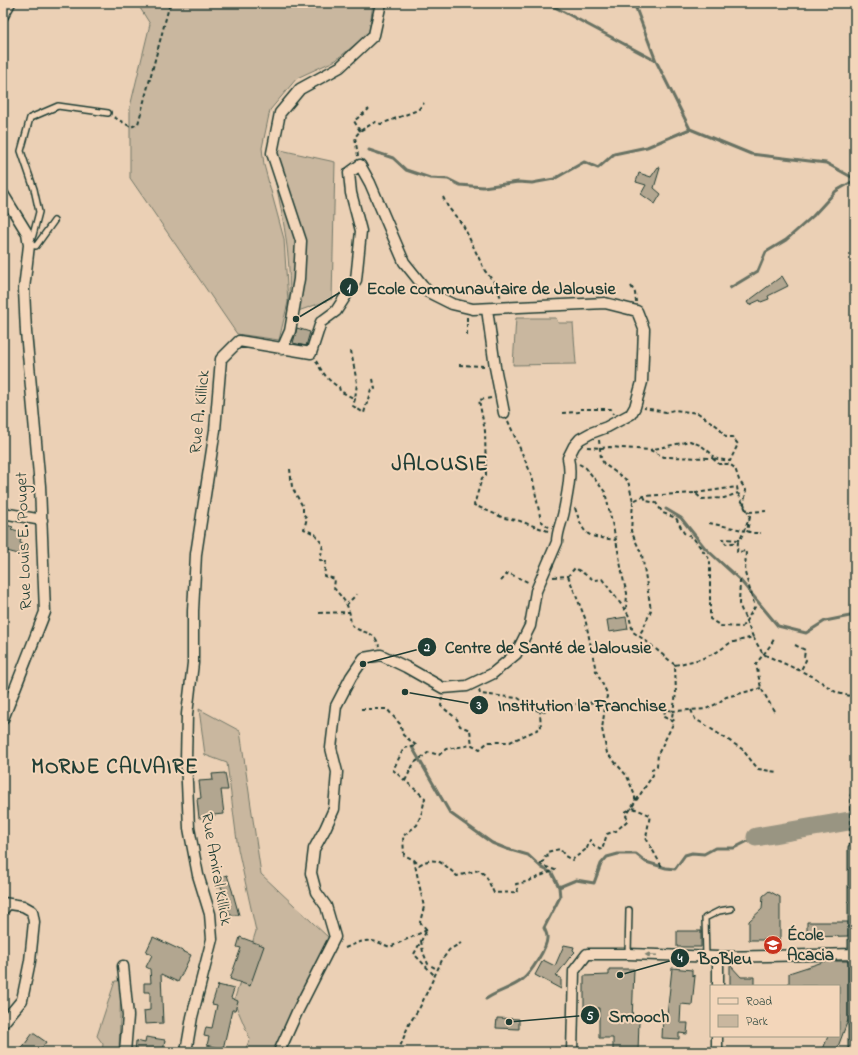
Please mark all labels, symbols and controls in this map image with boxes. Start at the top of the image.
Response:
callout: Ecole communautaire de Jalousie [339,272,624,302]
text: Ecole communautaire de Jalousie [366,277,616,303]
text: 1 [347,280,351,298]
street label: Rue A. Killick [183,368,217,455]
district label: JALOUSIE [391,450,489,480]
street label: Rue Louis E. Pouget [9,471,41,610]
callout: Centre de Santé de Jalousie [417,632,660,662]
text: Centre de Santé de Jalousie [445,636,652,662]
text: 2 [423,639,430,657]
callout: Institution la Franchise [469,690,674,720]
text: Institution la Franchise [498,694,667,720]
text: 3 [476,697,482,715]
district label: MORNE CALVAIRE [31,753,199,783]
street label: Rue Amiral Killick [194,811,238,928]
place label: École Acacia [787,923,834,968]
school or university icon: École Acacia [762,934,784,956]
callout: BoBleu [670,943,760,973]
text: BoBleu [697,947,752,973]
text: 4 [677,950,683,968]
one-way arrow [645,951,657,958]
legend [710,985,840,1037]
text: Road [746,993,772,1011]
callout: Smooch [580,1000,677,1030]
text: Smooch [609,1005,670,1031]
text: 5 [587,1008,594,1026]
text: Park [746,1013,768,1031]

